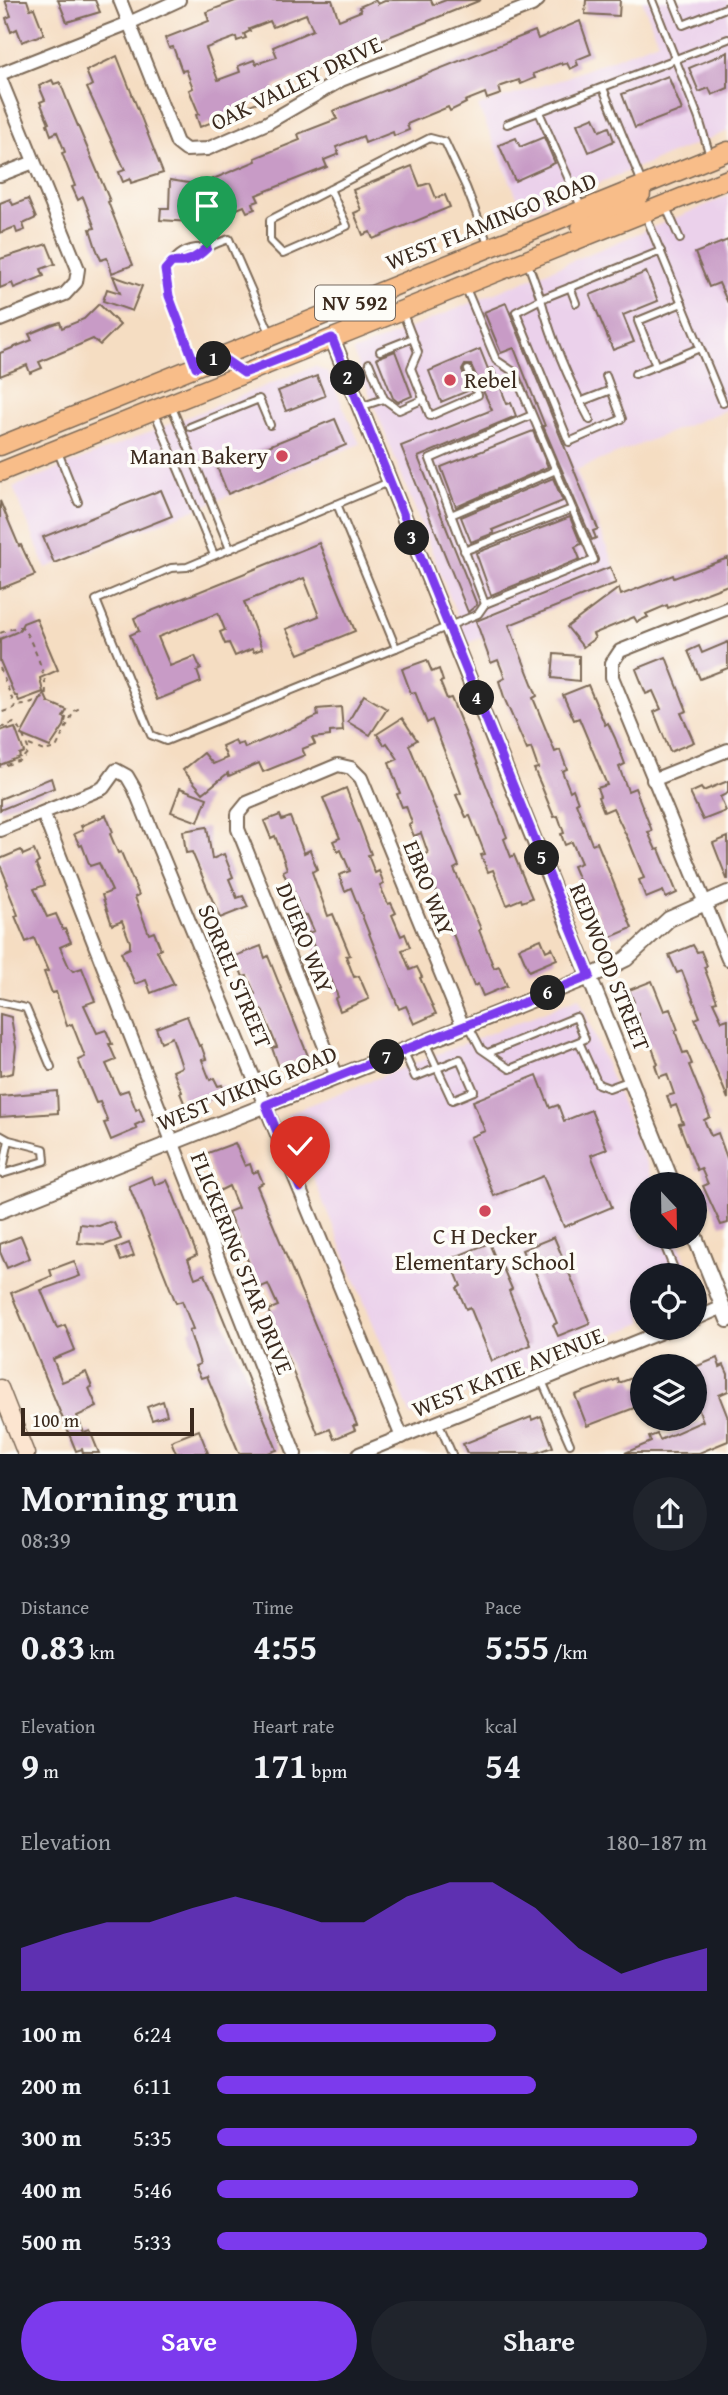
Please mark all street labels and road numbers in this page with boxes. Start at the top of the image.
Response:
street label: OAK VALLEY DRIVE [205,27,387,138]
street label: WEST FLAMINGO ROAD [380,163,601,278]
road number: NV 592 [315,286,395,320]
street label: EBRO WAY [395,835,464,941]
street label: DUERO WAY [268,878,343,998]
street label: REDWOOD STREET [562,878,659,1056]
street label: SORREL STREET [190,899,281,1053]
street label: WEST VIKING ROAD [152,1036,342,1139]
street label: FLICKERING STAR DRIVE [183,1147,302,1379]
street label: WEST KATIE AVENUE [407,1318,609,1425]

